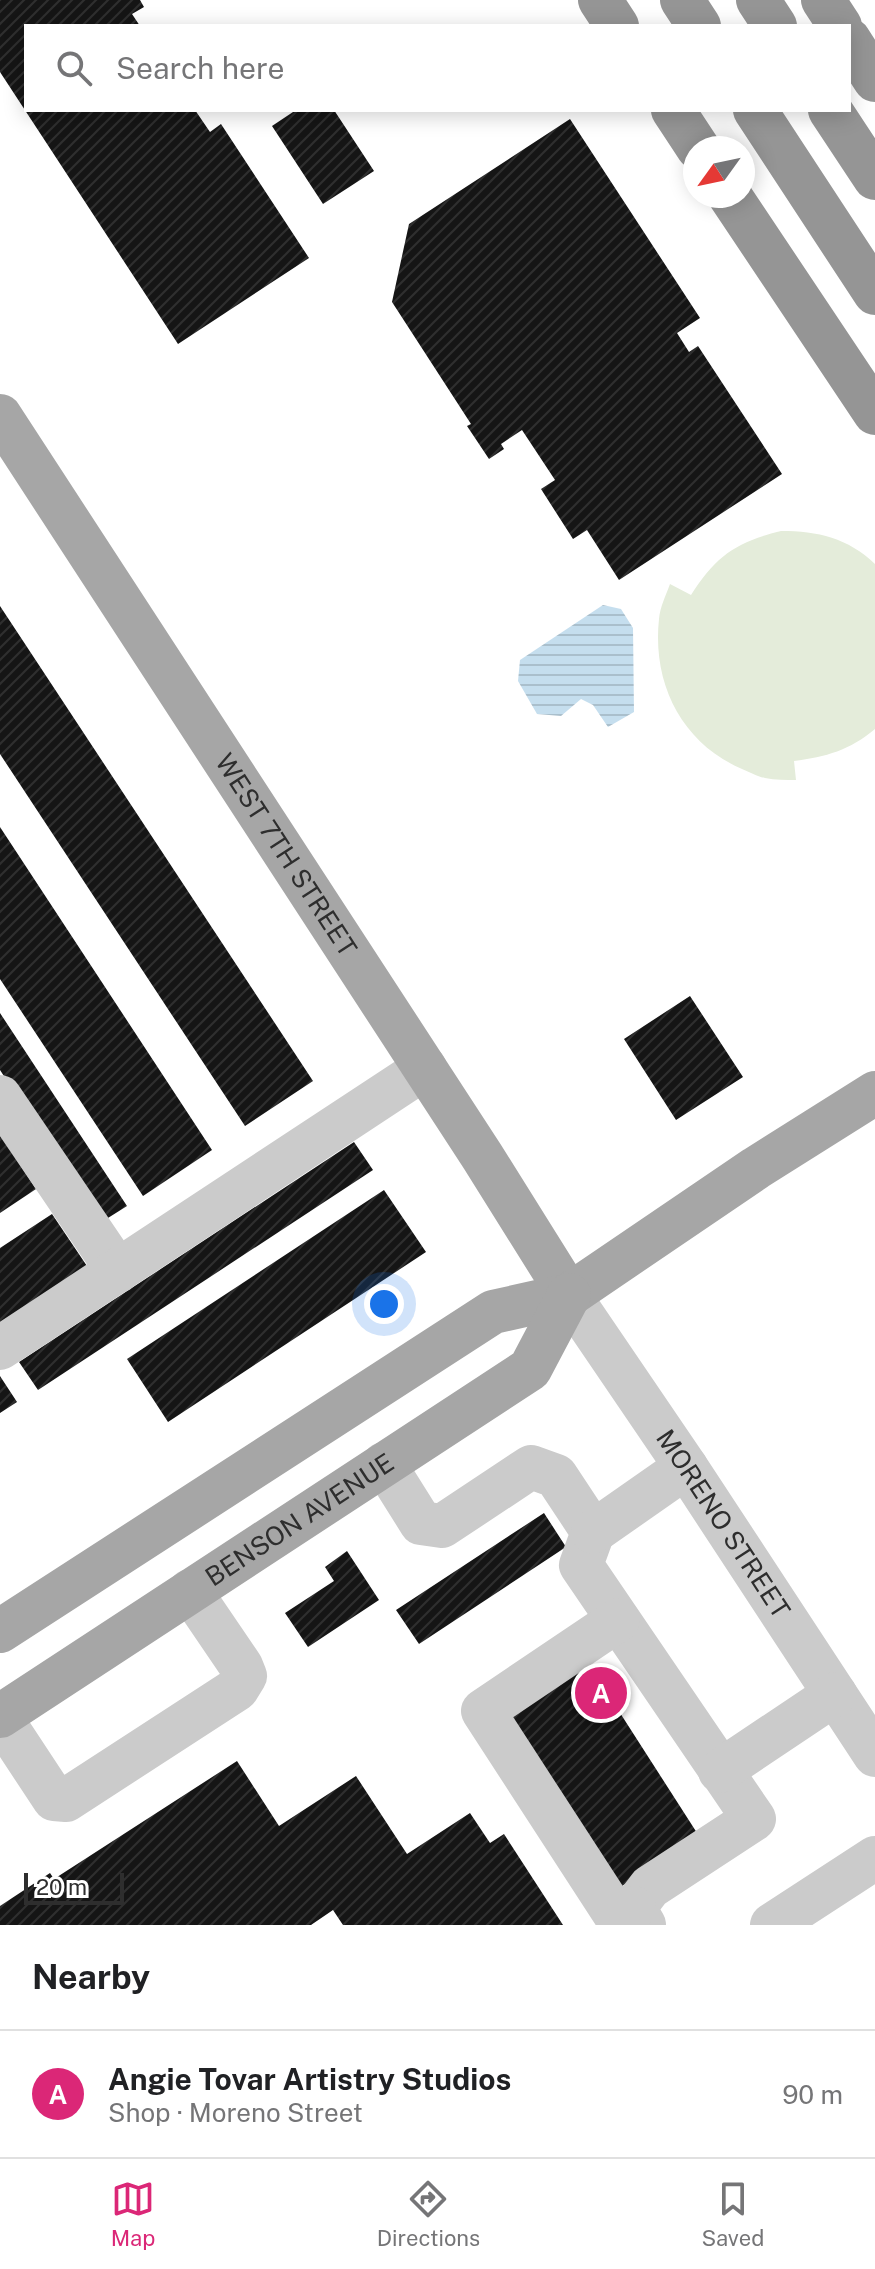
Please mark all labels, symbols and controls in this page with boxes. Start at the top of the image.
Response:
search box [24,24,851,112]
icon: search [52,46,96,90]
text: Search here [116,50,284,86]
north arrow [683,136,755,208]
street label: WEST 7TH STREET [209,748,364,962]
your location [364,1284,404,1324]
street label: MORENO STREET [650,1423,797,1624]
street label: BENSON AVENUE [199,1447,399,1592]
pin: A [575,1663,627,1723]
scale bar [24,1869,124,1905]
text: 20 m [36,1874,87,1900]
text: Nearby [32,1957,150,1997]
text: Angie Tovar Artistry Studios [108,2061,511,2097]
text: A [49,2079,67,2110]
text: 90 m [782,2079,843,2110]
text: Shop · Moreno Street [108,2097,363,2128]
tab: Map [111,2177,155,2251]
tab: Directions [377,2177,480,2251]
tab: Saved [701,2177,764,2251]

